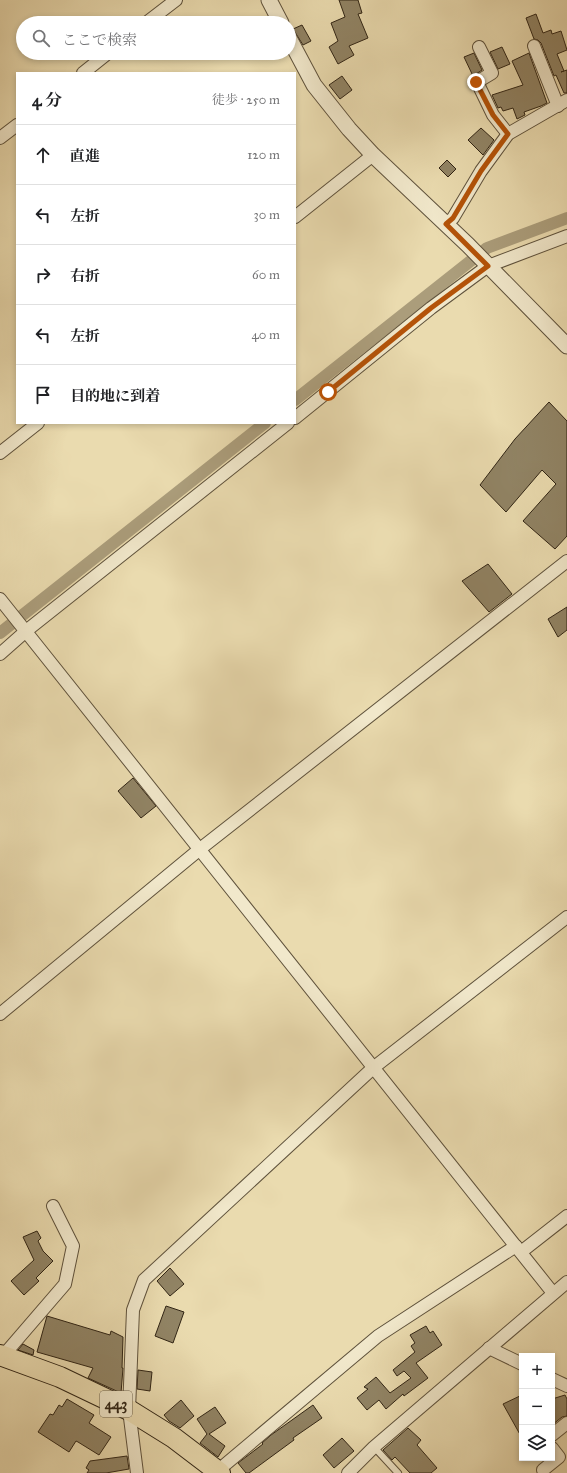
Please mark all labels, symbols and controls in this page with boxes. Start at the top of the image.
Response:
search box [16,16,296,60]
icon: search [30,27,52,49]
text: ここで検索 [62,31,137,49]
route end [467,73,485,91]
text: 4 分 [32,90,62,111]
text: 徒歩 · 250 m [212,92,280,108]
icon: ahead [32,144,54,166]
text: 直進 [70,147,100,165]
text: 120 m [247,147,280,163]
icon: left [32,204,54,226]
text: 左折 [70,207,100,225]
text: 30 m [254,207,280,223]
icon: right [32,264,54,286]
text: 右折 [70,267,100,285]
text: 60 m [252,267,280,283]
icon: left [32,324,54,346]
text: 左折 [70,327,100,345]
text: 40 m [251,327,280,343]
route start [319,383,337,401]
icon: arrive [32,384,54,406]
text: 目的地に到着 [70,387,160,405]
map controls [519,1353,555,1461]
button: + [519,1353,555,1389]
button: − [519,1389,555,1425]
road number: 443 [100,1391,132,1417]
button: layers [519,1425,555,1461]

